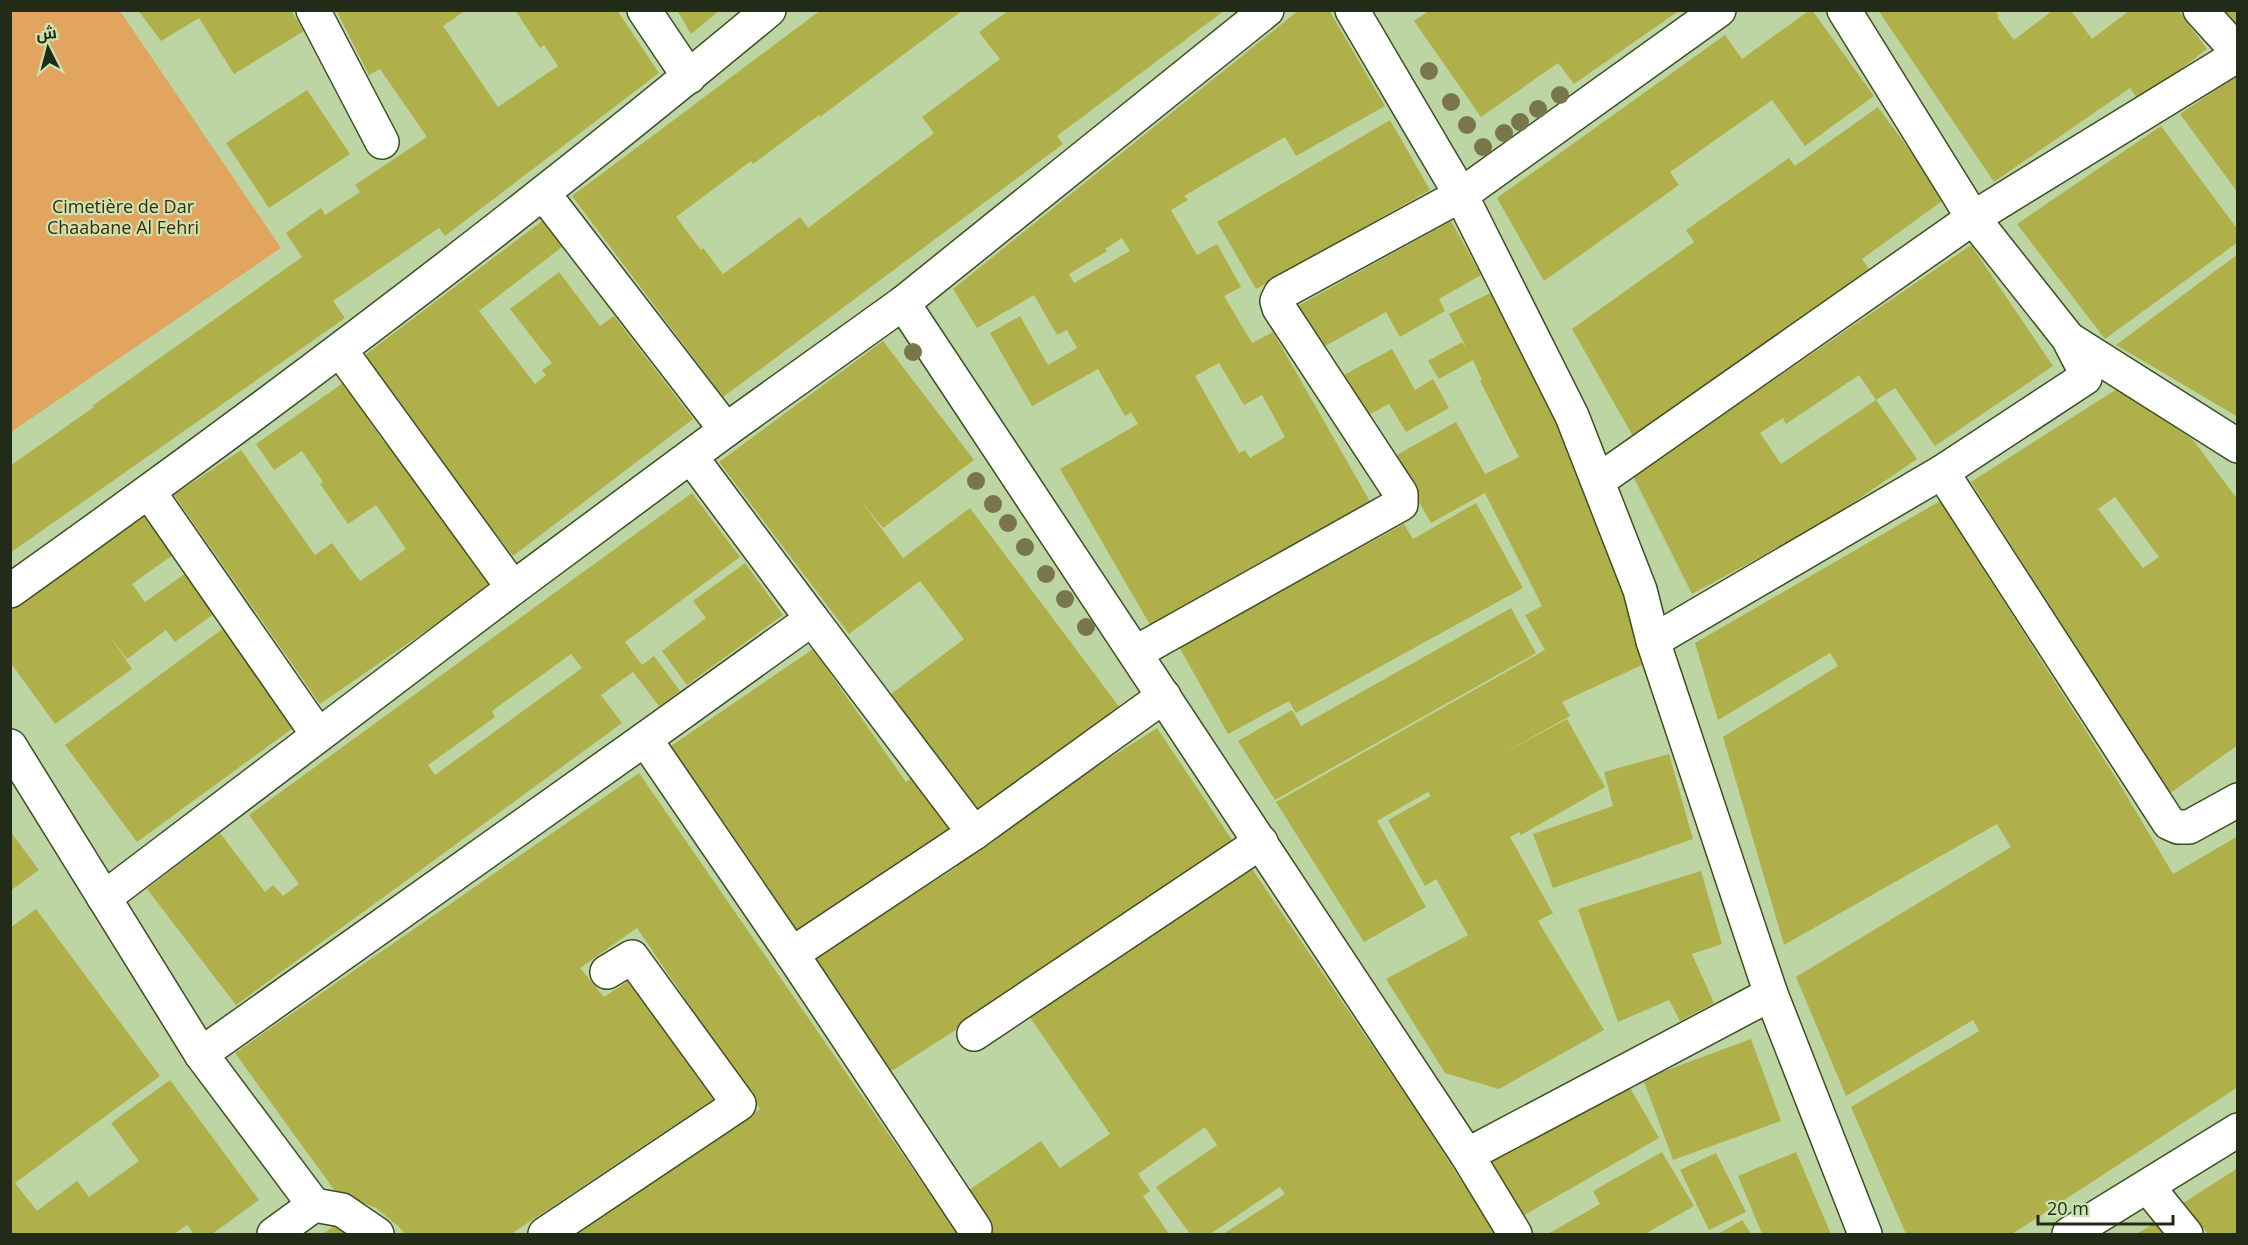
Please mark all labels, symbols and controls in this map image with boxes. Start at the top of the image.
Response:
north arrow [18,18,78,78]
text: ش [35,21,58,45]
park label: Cimetière de Dar Chaabane Al Fehri [47,194,199,239]
scale bar [2038,1188,2173,1226]
text: 20 m [2047,1196,2089,1220]

